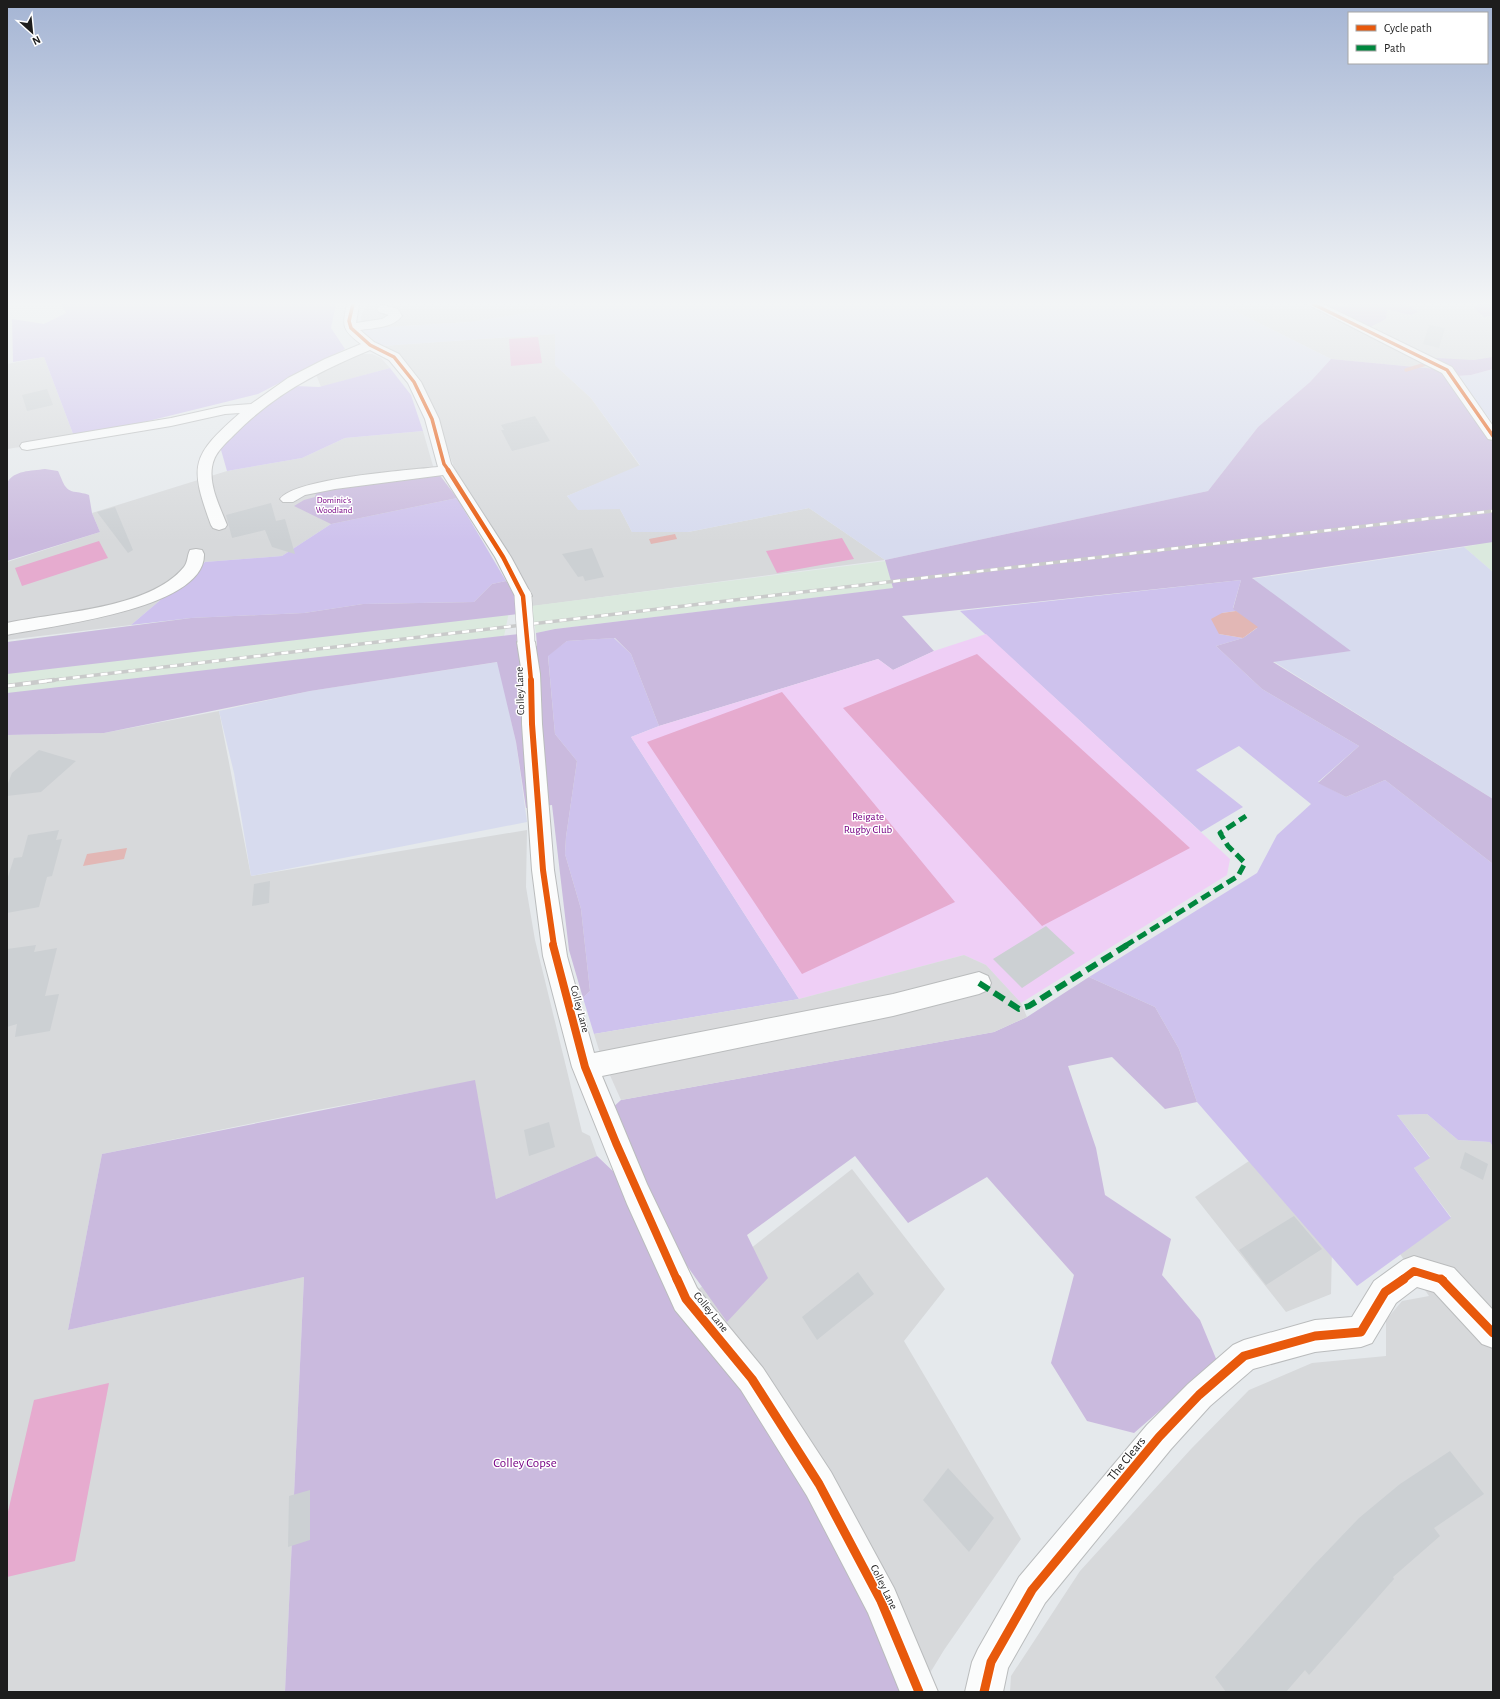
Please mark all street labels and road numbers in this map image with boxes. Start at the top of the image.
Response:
street label: Colley Lane [514,667,526,715]
street label: Colley Lane [568,984,592,1034]
street label: Colley Lane [692,1290,730,1334]
street label: The Clears [1106,1435,1149,1483]
street label: Colley Lane [868,1563,900,1611]

